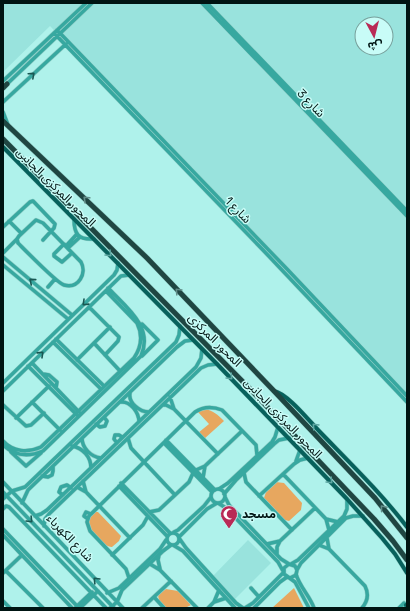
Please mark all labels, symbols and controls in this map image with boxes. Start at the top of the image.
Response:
north arrow [354,16,394,56]
text: ش [367,38,384,54]
one-way arrow [27,73,34,80]
street label: شارع 3 [293,85,328,121]
street label: المحور المركزى الجانبى [13,144,99,230]
street label: شارع 1 [221,193,255,228]
one-way arrow [83,197,91,204]
one-way arrow [104,249,112,257]
one-way arrow [29,278,36,285]
one-way arrow [175,288,183,296]
one-way arrow [82,298,90,306]
street label: المحور المركزى [185,310,245,370]
one-way arrow [36,351,44,358]
one-way arrow [225,372,232,380]
street label: المحور المركزى الجانبى [240,374,326,462]
one-way arrow [312,423,319,431]
one-way arrow [325,476,332,484]
mosque icon: مسجد [219,504,239,529]
one-way arrow [380,505,387,512]
place label: مسجد [242,506,276,522]
street label: شارع الكهرباء [42,511,97,566]
one-way arrow [25,516,32,523]
one-way arrow [93,577,101,585]

